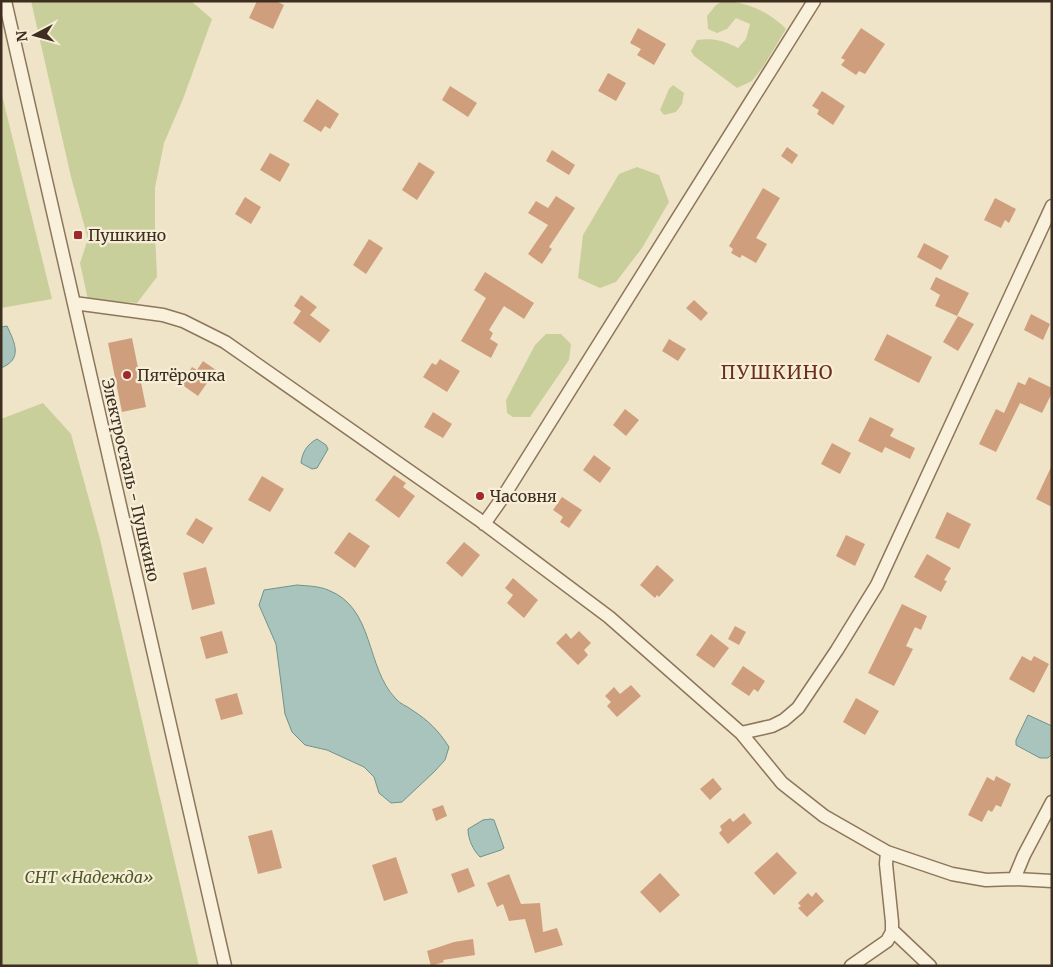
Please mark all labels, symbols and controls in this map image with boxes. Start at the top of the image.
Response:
north arrow [10,10,60,60]
text: N [13,30,32,43]
place label: Пушкино [88,225,166,245]
marker: Пушкино [72,229,84,241]
district label: ПУШКИНО [720,360,834,384]
place label: Пятёрочка [137,365,226,385]
marker: Пятёрочка [121,369,133,381]
street label: Электросталь - Пушкино [98,376,164,584]
place label: Часовня [490,486,557,506]
marker: Часовня [474,490,486,502]
park label: СНТ «Надежда» [25,867,153,887]

